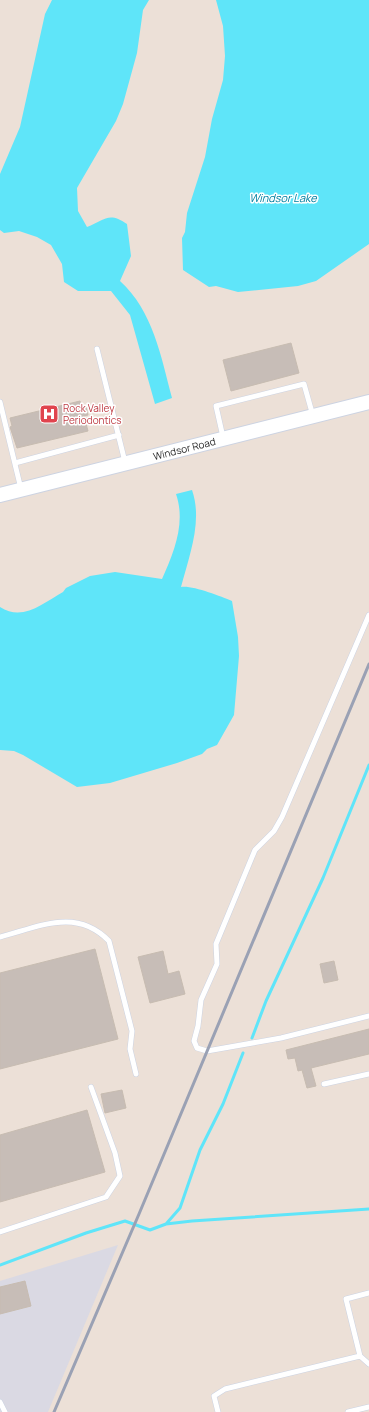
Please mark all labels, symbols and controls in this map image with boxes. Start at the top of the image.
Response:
water label: Windsor Lake [249,190,317,205]
place label: Rock Valley Periodontics [63,401,122,427]
hospital icon: Rock Valley Periodontics [38,403,60,425]
street label: Windsor Road [152,434,217,463]

